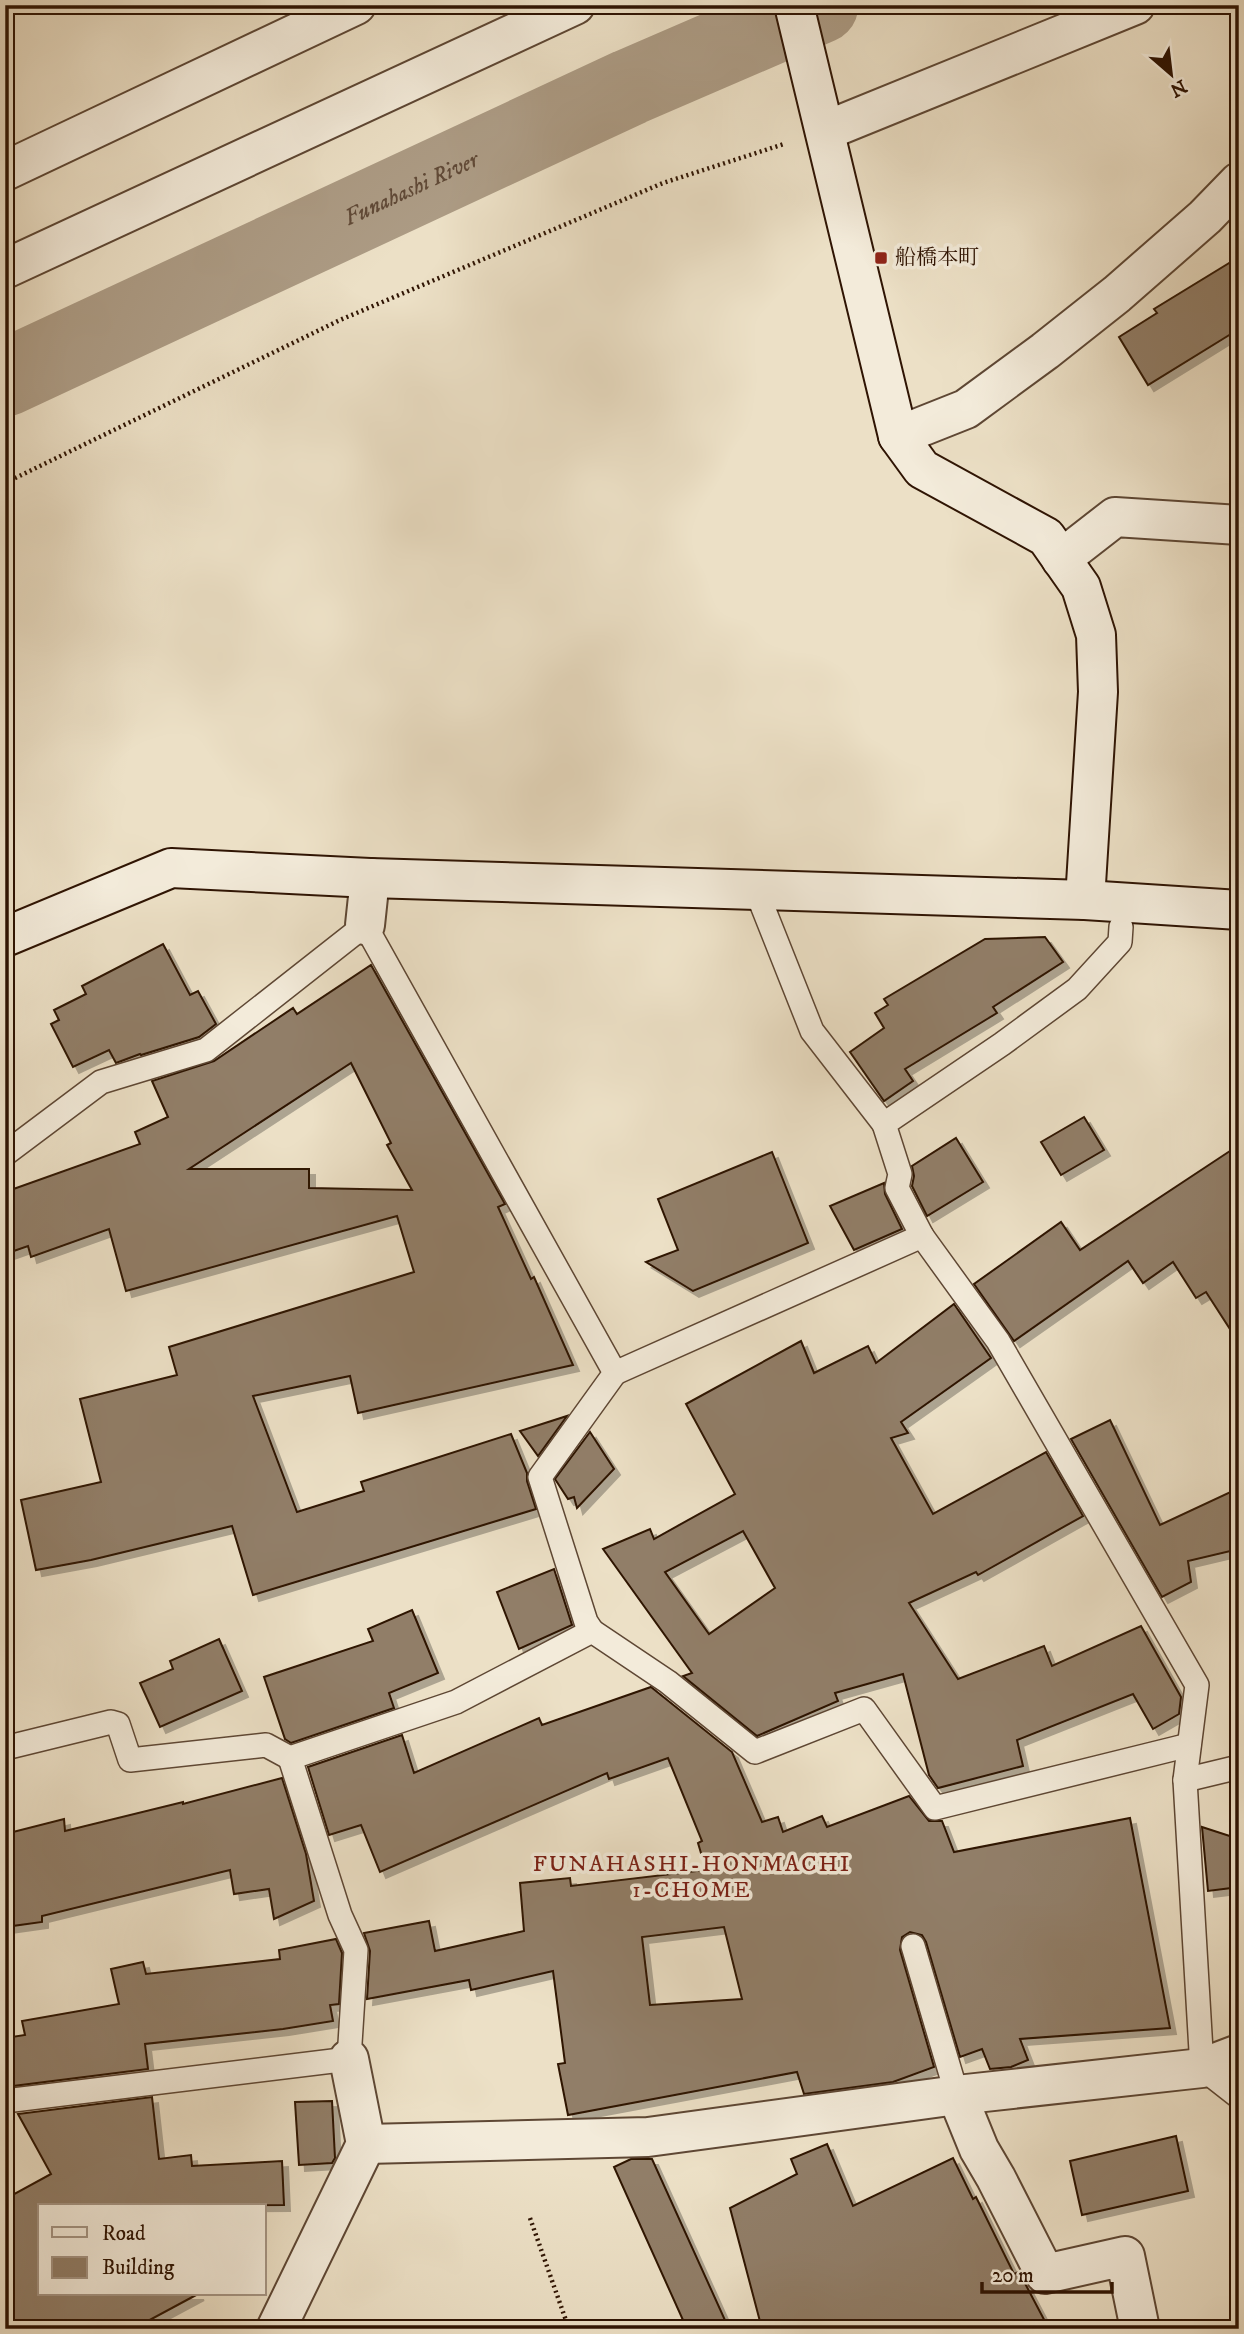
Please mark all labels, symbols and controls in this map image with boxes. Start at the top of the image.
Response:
north arrow [1136,38,1206,108]
text: N [1166,74,1191,102]
water label: Funahashi River [339,144,485,233]
place label: 船橋本町 [895,245,979,271]
marker: 船橋本町 [873,250,889,266]
district label: FUNAHASHI-HONMACHI 1-CHOME [533,1850,851,1905]
legend [38,2204,266,2296]
text: Road [102,2221,146,2247]
scale bar [982,2250,1111,2294]
text: Building [102,2255,175,2281]
text: 20 m [992,2263,1034,2289]

